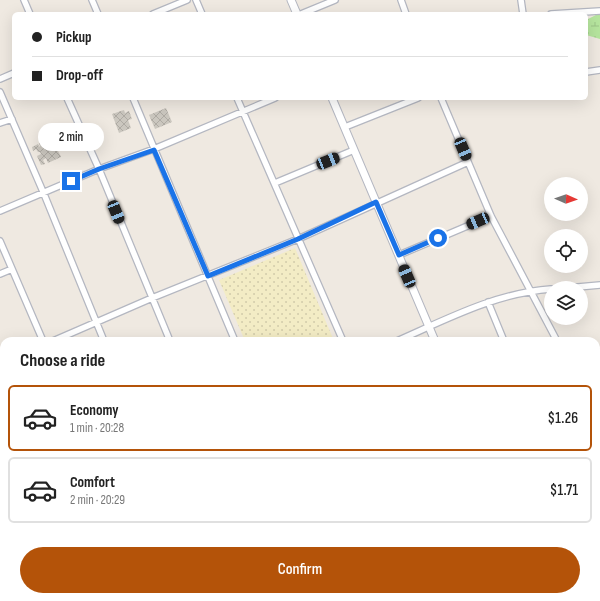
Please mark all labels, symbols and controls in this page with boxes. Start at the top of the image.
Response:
text: Pickup [56,28,92,47]
text: Drop-off [56,66,103,85]
callout: 2 min [38,123,104,151]
text: 2 min [59,129,83,145]
car [453,136,473,162]
car [315,151,341,171]
route end [62,172,80,190]
north arrow [544,177,588,221]
map controls [544,177,588,325]
car [106,199,126,225]
car [465,211,491,231]
route start [429,229,447,247]
button: locate [544,229,588,273]
car [397,263,417,289]
button: layers [544,281,588,325]
text: Choose a ride [20,350,105,371]
icon: car [22,400,58,436]
text: Economy [70,401,119,420]
text: $1.26 [548,409,578,428]
text: 1 min · 20:28 [70,420,124,436]
icon: car [22,472,58,508]
text: Comfort [70,473,115,492]
text: $1.71 [550,481,578,500]
text: 2 min · 20:29 [70,492,125,508]
button: Confirm [20,547,580,593]

